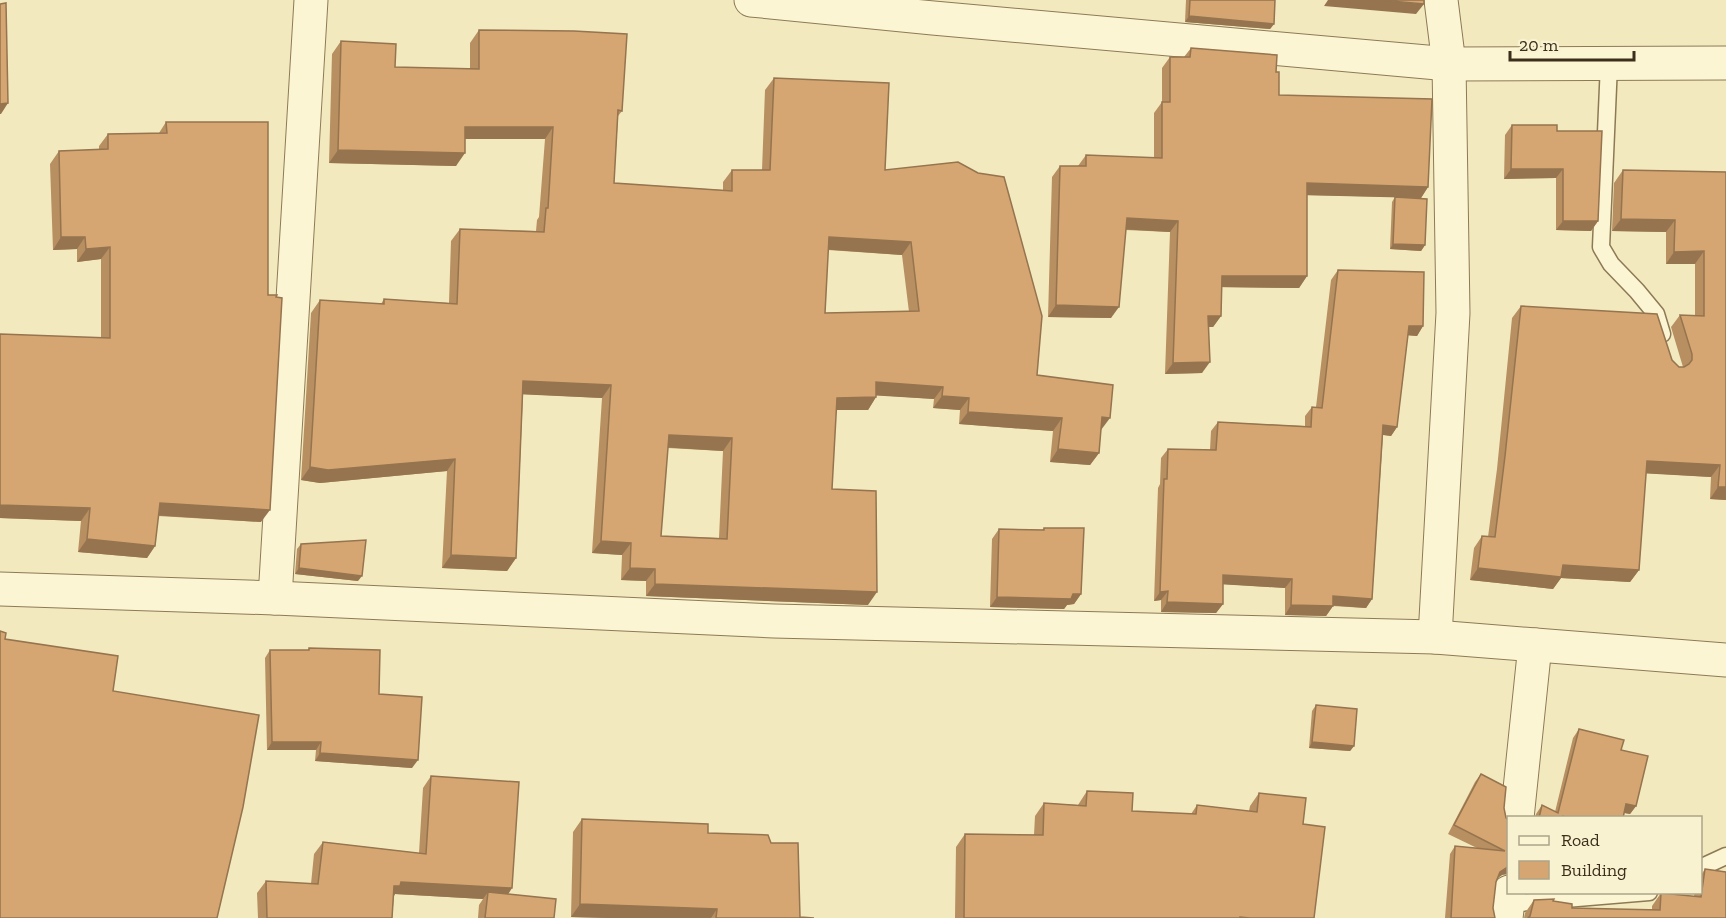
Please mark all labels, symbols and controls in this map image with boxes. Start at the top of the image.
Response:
scale bar [1510,24,1634,62]
text: 20 m [1519,34,1559,56]
legend [1507,816,1702,894]
text: Road [1561,829,1600,851]
text: Building [1561,859,1627,881]

